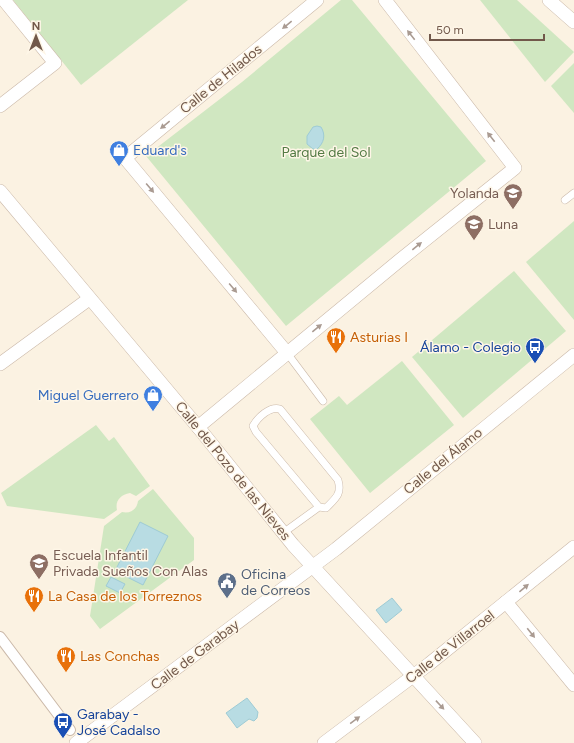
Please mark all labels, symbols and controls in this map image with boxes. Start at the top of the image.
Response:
north arrow [16,16,56,56]
scale bar [430,16,544,42]
text: N [32,20,40,33]
one-way arrow [281,20,292,29]
text: 50 m [436,23,464,37]
one-way arrow [407,29,416,40]
street label: Calle de Hilados [177,41,265,117]
one-way arrow [159,121,170,130]
one-way arrow [487,132,495,143]
shop icon: Eduard's [108,139,130,167]
place label: Eduard's [133,142,187,159]
park label: Parque del Sol [281,144,371,161]
one-way arrow [146,182,155,193]
school or university icon: Yolanda [502,182,524,210]
place label: Yolanda [450,185,499,202]
school or university icon: Luna [463,213,485,241]
place label: Luna [488,216,518,233]
one-way arrow [412,242,423,250]
one-way arrow [228,283,237,293]
one-way arrow [311,324,322,333]
restaurant icon: Asturias I [325,326,347,354]
place label: Asturias I [350,329,408,346]
bus stop icon: Álamo - Colegio [524,336,546,364]
place label: Álamo - Colegio [420,339,521,356]
shop icon: Miguel Guerrero [142,384,164,412]
place label: Miguel Guerrero [38,387,139,404]
street label: Calle del Pozo de las Nieves [172,398,294,544]
street label: Calle del Álamo [400,424,486,498]
place label: Escuela Infantil Privada Sueños Con Alas [53,547,208,580]
school or university icon: Escuela Infantil Privada Sueños Con Alas [28,552,50,580]
place label: Oficina de Correos [241,566,310,599]
public building icon: Oficina de Correos [216,571,238,599]
one-way arrow [518,584,529,593]
restaurant icon: La Casa de los Torreznos [23,585,45,613]
place label: La Casa de los Torreznos [48,588,202,605]
street label: Calle de Villarroel [402,607,498,687]
street label: Calle de Garabay [148,616,243,694]
one-way arrow [527,627,536,638]
restaurant icon: Las Conchas [55,645,77,673]
place label: Las Conchas [80,648,159,665]
one-way arrow [435,700,444,710]
place label: Garabay - José Cadalso [77,706,160,739]
bus stop icon: Garabay - José Cadalso [52,711,74,739]
one-way arrow [350,716,360,724]

